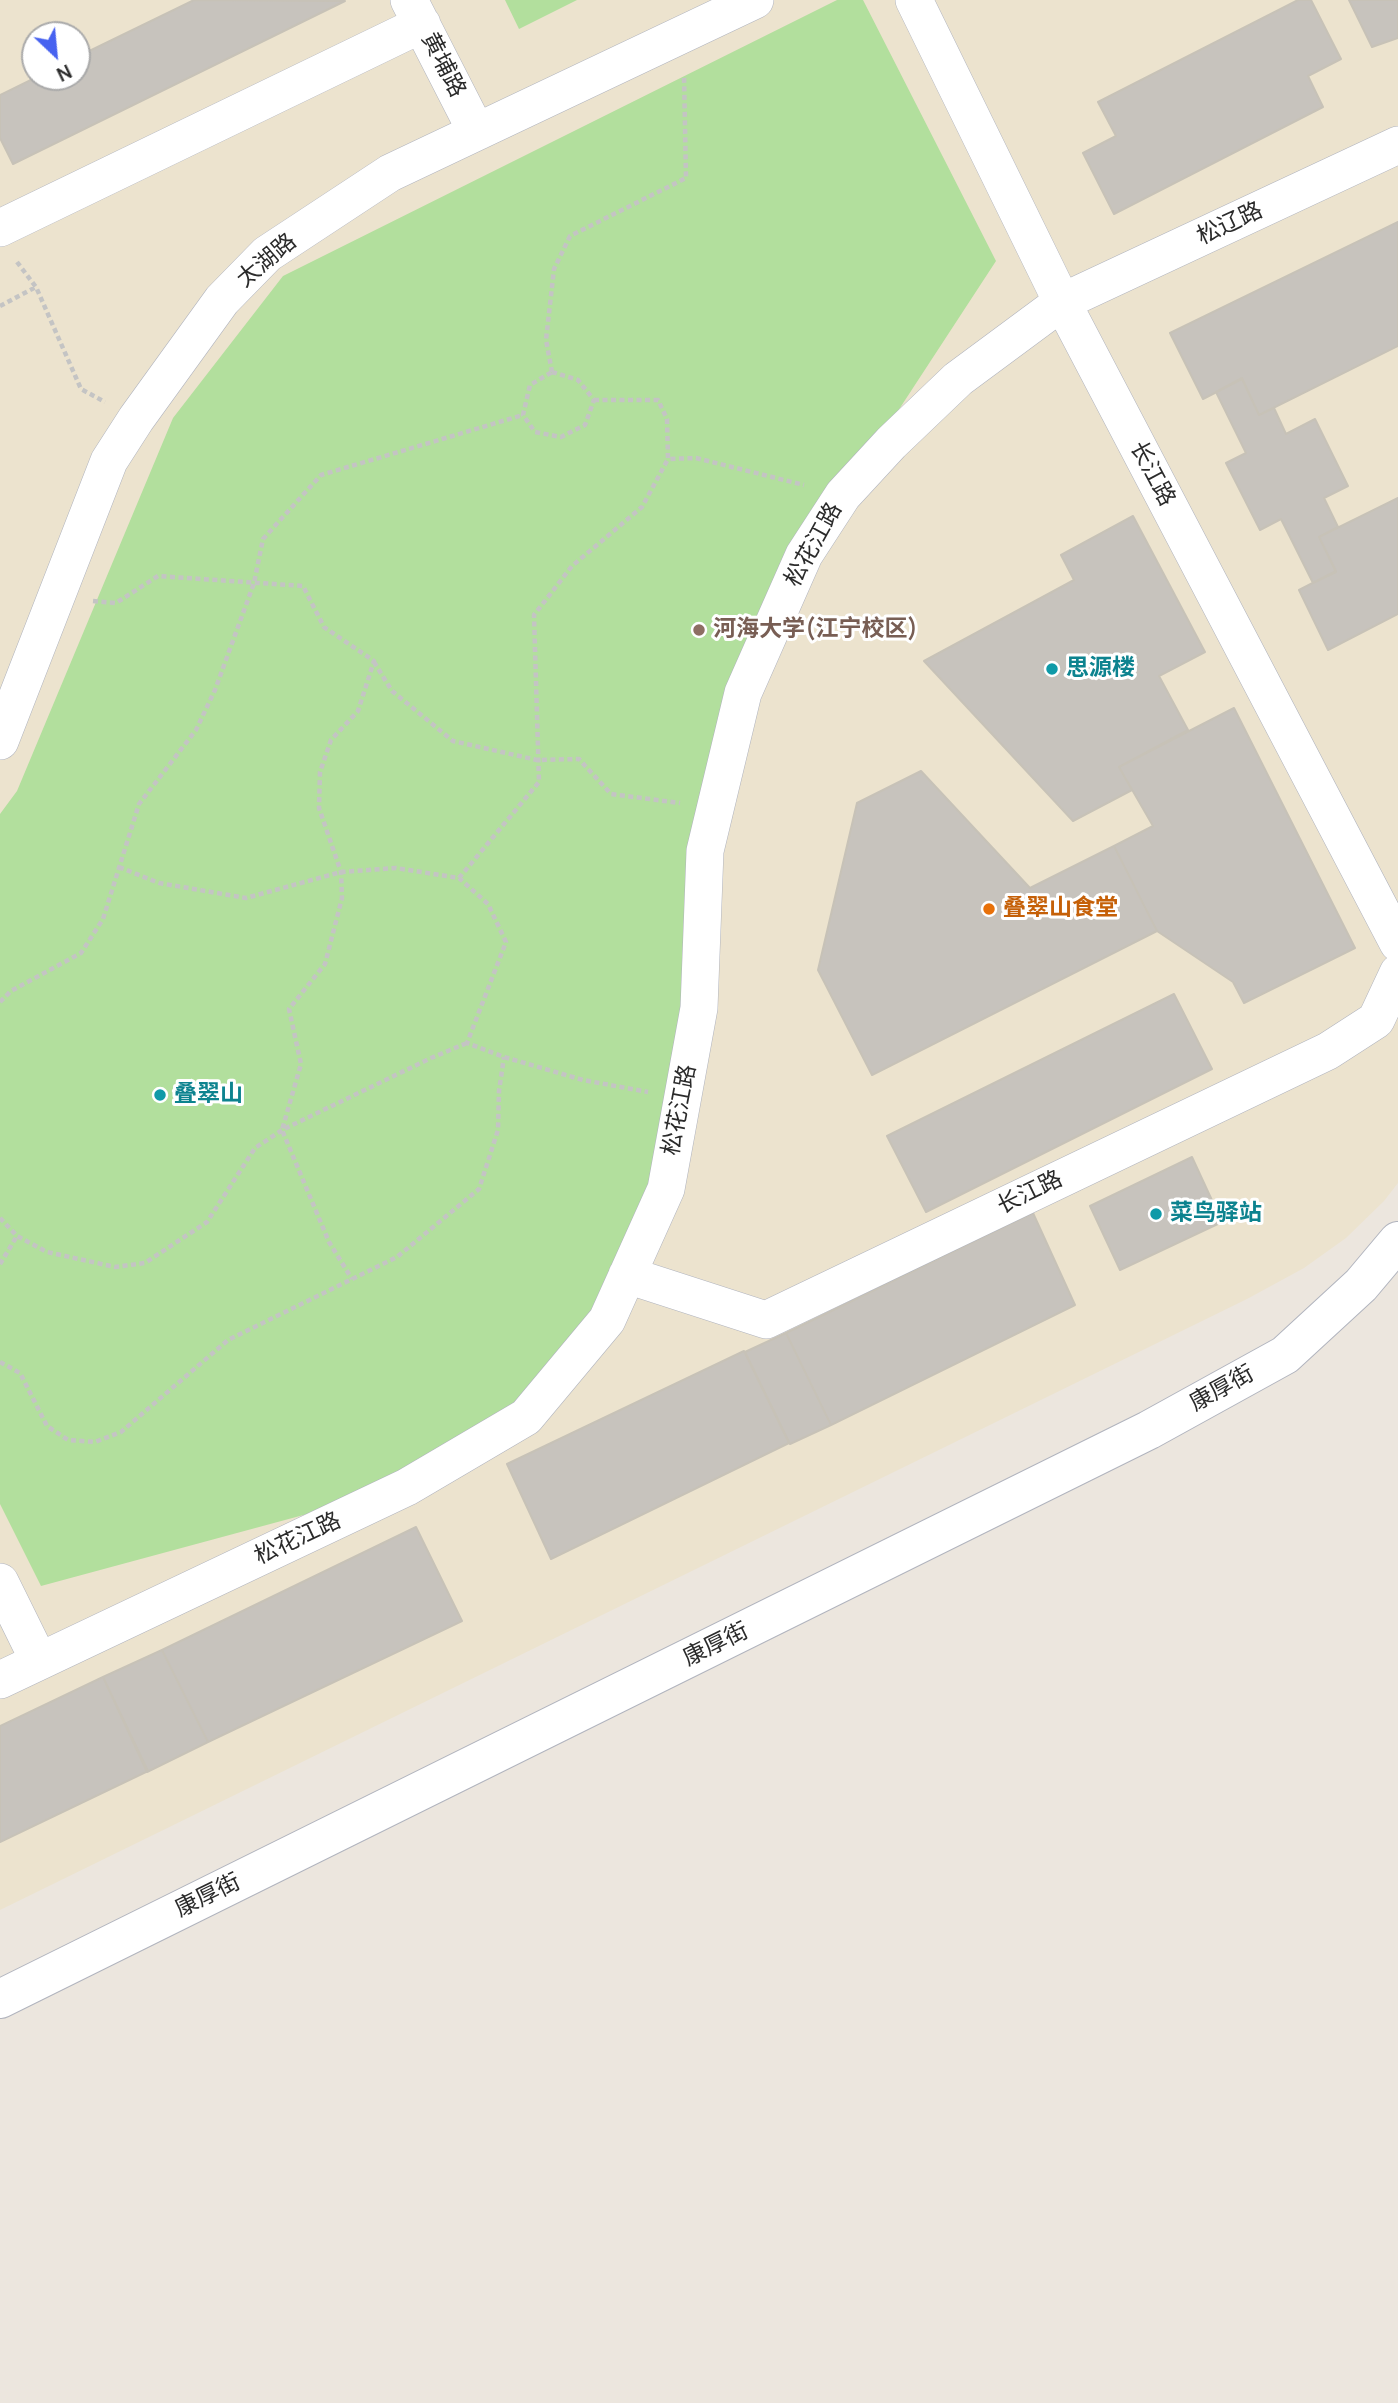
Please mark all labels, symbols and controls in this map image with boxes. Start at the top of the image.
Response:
north arrow [21,21,91,91]
street label: 黄埔路 [415,28,471,102]
text: N [52,58,76,88]
street label: 松辽路 [1193,197,1267,251]
street label: 太湖路 [232,228,302,294]
street label: 长江路 [1124,437,1180,511]
street label: 松花江路 [780,498,848,592]
place label: 河海大学(江宁校区) [713,616,918,644]
marker: 河海大学(江宁校区) [691,622,707,638]
place label: 思源楼 [1066,655,1135,683]
marker: 思源楼 [1044,661,1060,677]
place label: 叠翠山食堂 [1003,895,1118,923]
marker: 叠翠山食堂 [981,901,997,917]
street label: 松花江路 [658,1062,702,1158]
place label: 叠翠山 [174,1081,243,1109]
marker: 叠翠山 [152,1087,168,1103]
street label: 长江路 [993,1165,1067,1221]
place label: 菜鸟驿站 [1170,1200,1262,1228]
marker: 菜鸟驿站 [1148,1206,1164,1222]
street label: 康厚街 [1185,1360,1259,1418]
street label: 松花江路 [250,1507,346,1571]
street label: 康厚街 [679,1617,753,1673]
street label: 康厚街 [171,1868,245,1924]

